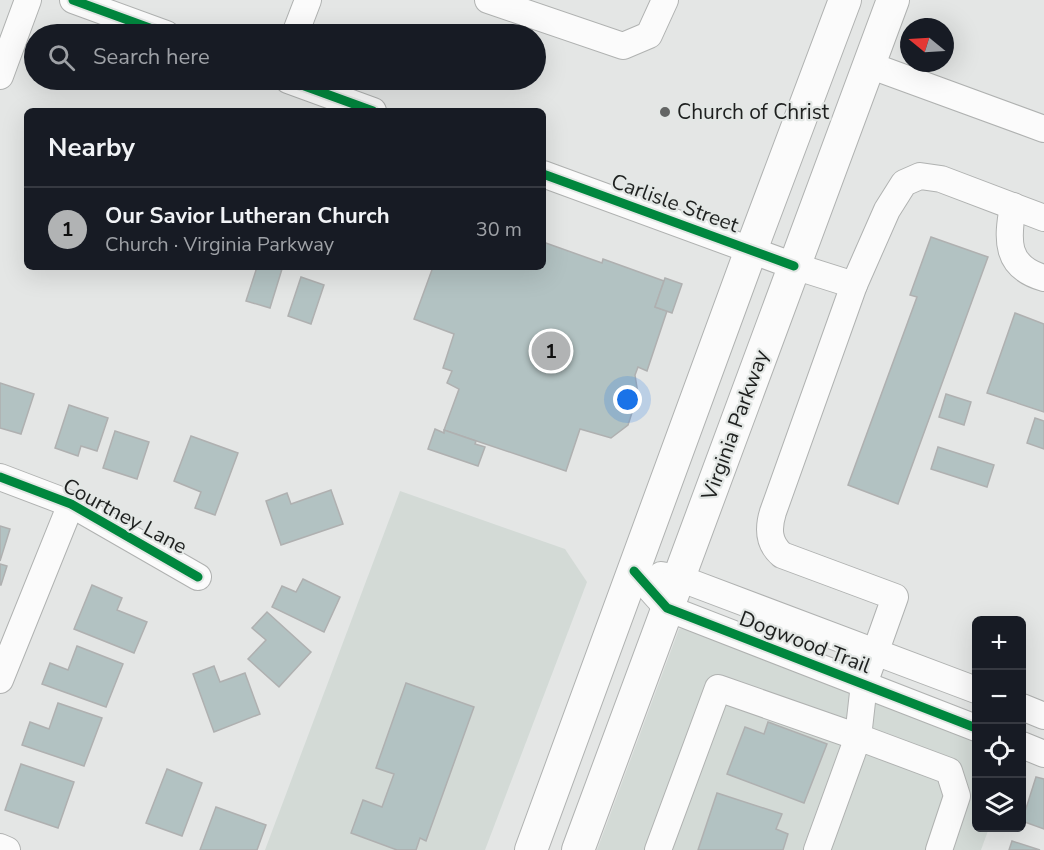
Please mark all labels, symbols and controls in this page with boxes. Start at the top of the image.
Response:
north arrow [900,18,954,72]
search box [24,24,546,90]
icon: search [45,41,78,74]
text: Search here [93,42,210,72]
place label: Church of Christ [677,98,830,126]
marker: Church of Christ [658,105,672,119]
text: Nearby [48,130,135,165]
street label: Carlisle Street [607,167,743,239]
text: Our Savior Lutheran Church [105,201,390,231]
text: 1 [62,216,74,243]
text: 30 m [476,216,522,243]
text: Church · Virginia Parkway [105,231,334,258]
pin: 1 [532,328,570,374]
street label: Virginia Parkway [694,346,775,505]
your location [613,385,642,414]
street label: Courtney Lane [58,471,192,561]
street label: Dogwood Trail [735,604,876,680]
map controls [972,616,1026,832]
button: + [972,616,1026,670]
button: − [972,670,1026,724]
button: locate [972,724,1026,778]
button: layers [972,778,1026,832]

